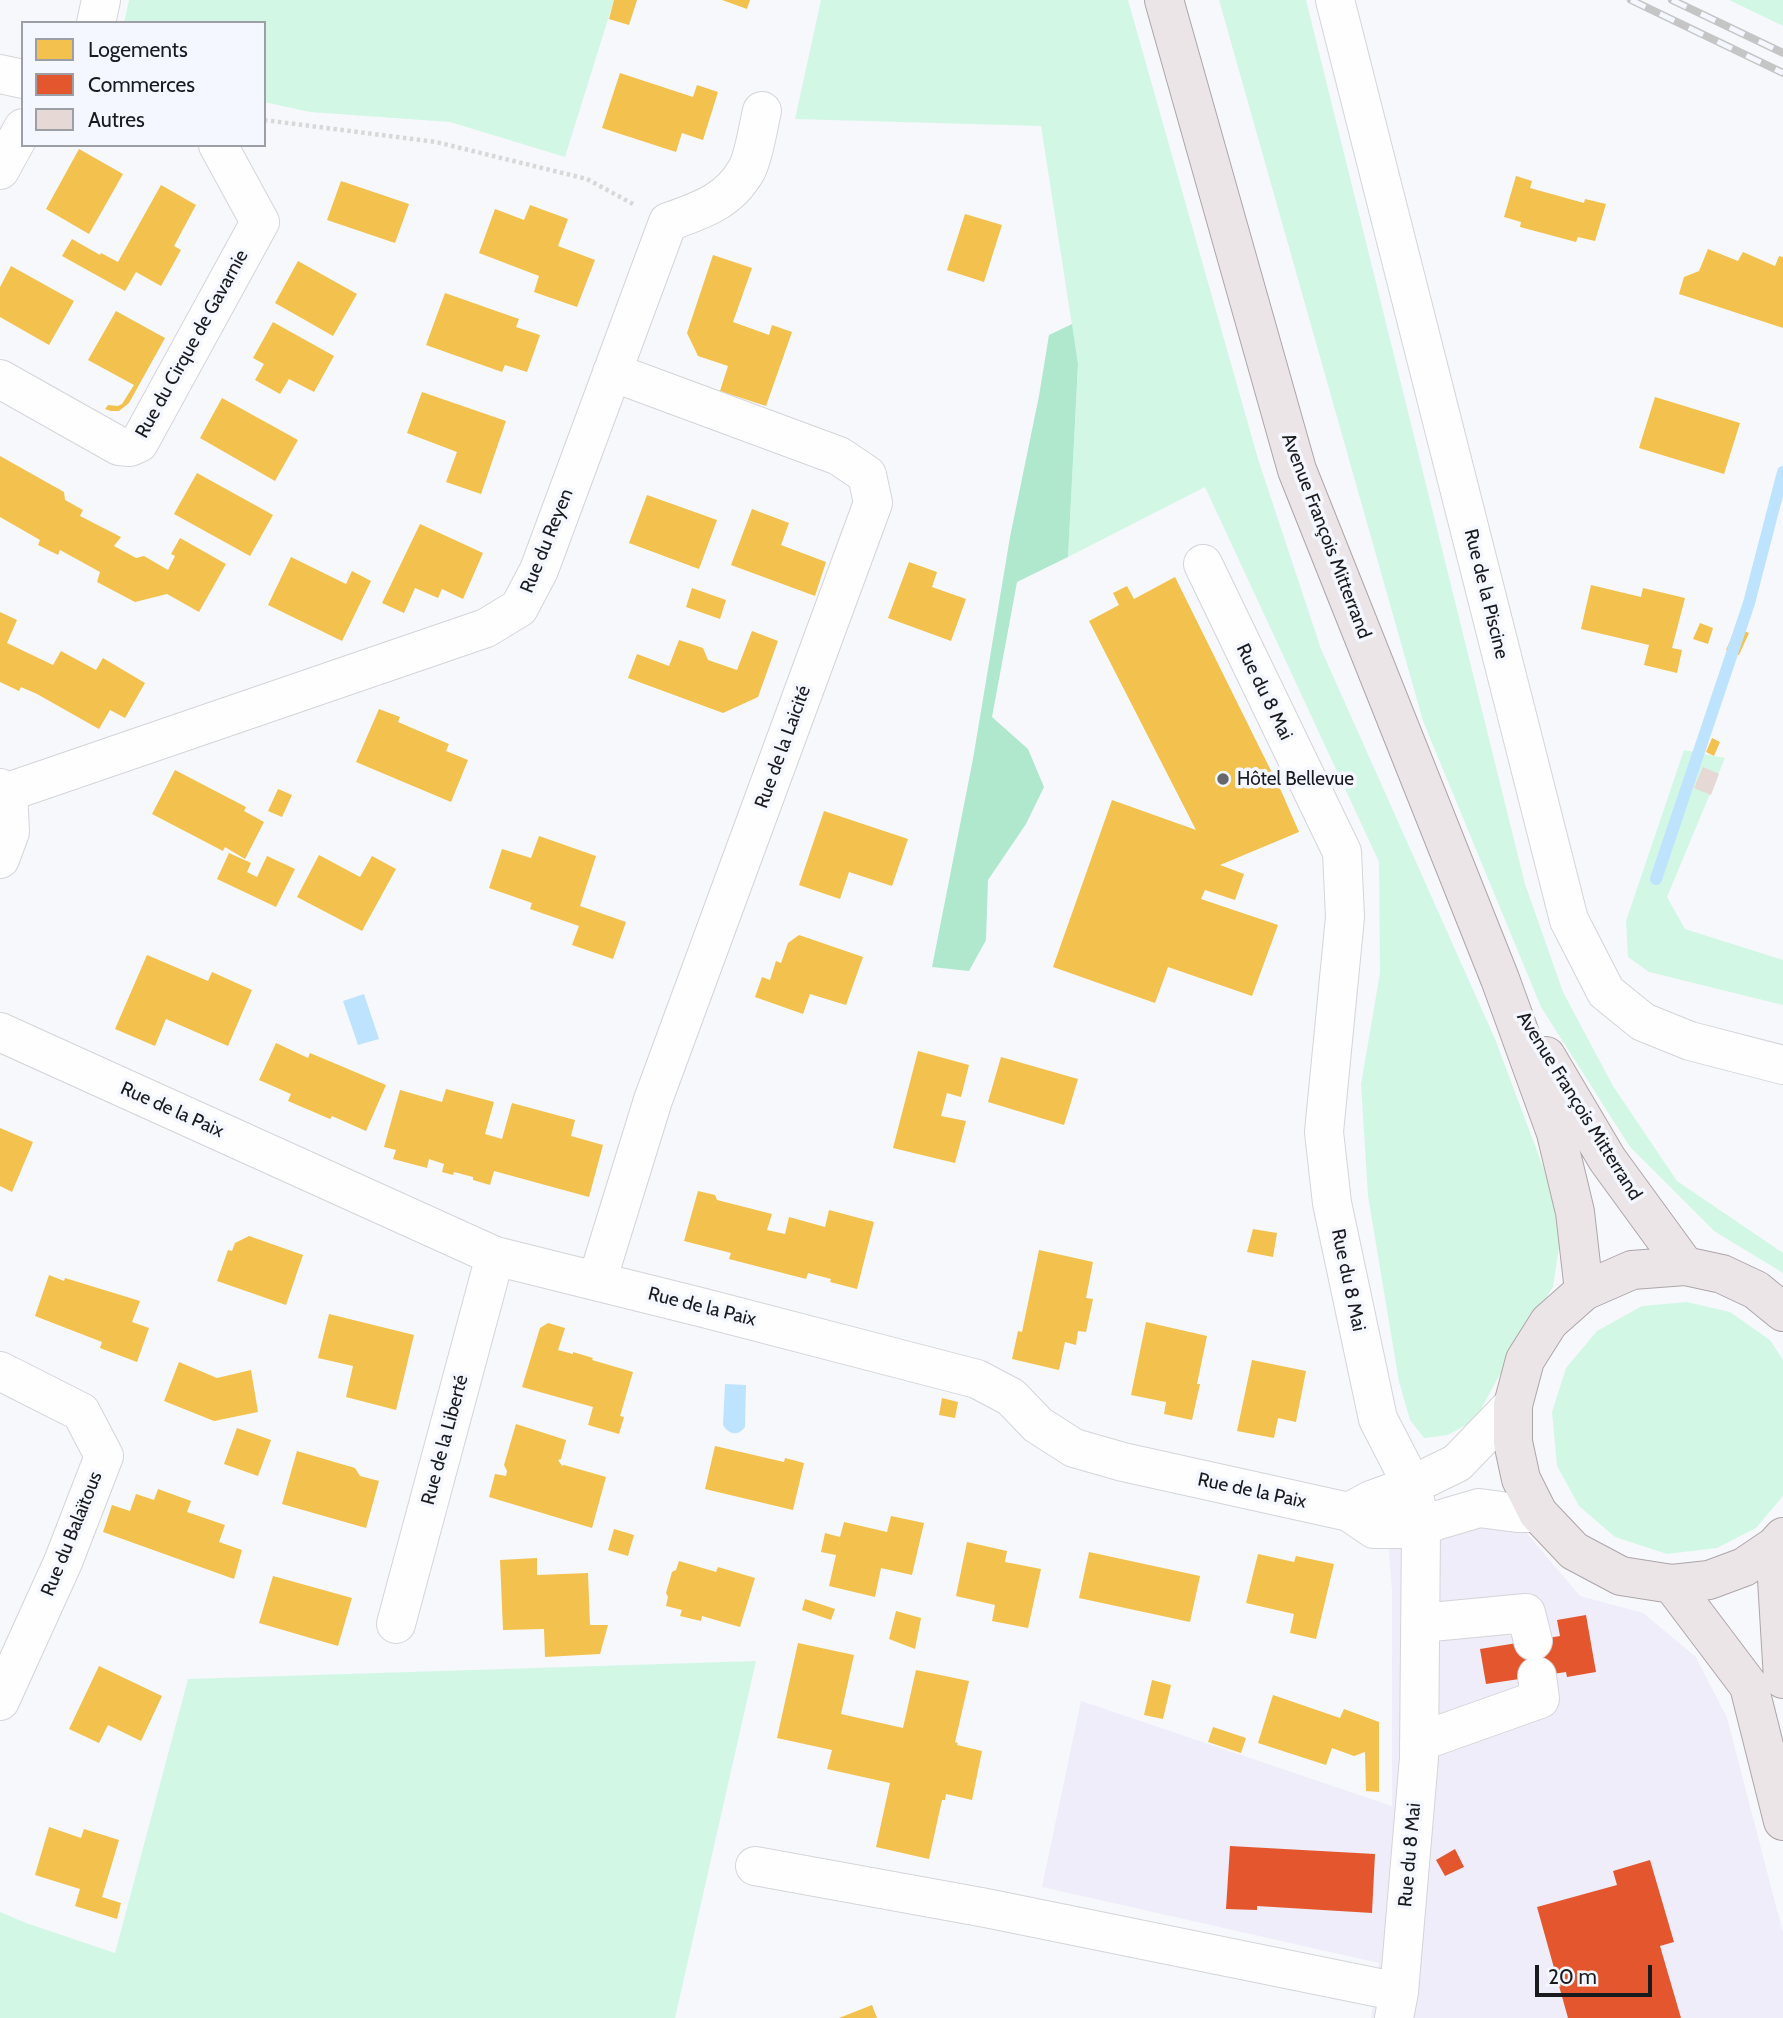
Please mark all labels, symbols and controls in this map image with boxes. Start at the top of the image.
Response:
legend [21,21,266,147]
text: Logements [88,37,188,62]
text: Commerces [88,72,195,97]
text: Autres [88,107,145,132]
street label: Rue du Cirque de Gavarnie [131,246,253,442]
street label: Avenue François Mitterrand [1276,430,1376,642]
street label: Rue du Reyen [516,486,578,596]
street label: Rue de la Piscine [1459,527,1513,661]
street label: Rue du 8 Mai [1231,640,1297,744]
street label: Rue de la Laicité [750,682,816,812]
place label: Hôtel Bellevue [1237,768,1354,790]
marker: Hôtel Bellevue [1215,771,1231,787]
street label: Avenue François Mitterrand [1512,1007,1646,1205]
street label: Rue de la Paix [117,1077,227,1143]
street label: Rue du 8 Mai [1326,1227,1370,1333]
street label: Rue de la Paix [646,1283,758,1331]
street label: Rue de la Liberté [417,1373,473,1507]
street label: Rue du Balaïtous [37,1468,107,1600]
street label: Rue de la Paix [1196,1468,1308,1514]
street label: Rue du 8 Mai [1394,1802,1426,1908]
scale bar [1538,1952,1655,1996]
text: 20 m [1548,1964,1597,1989]

